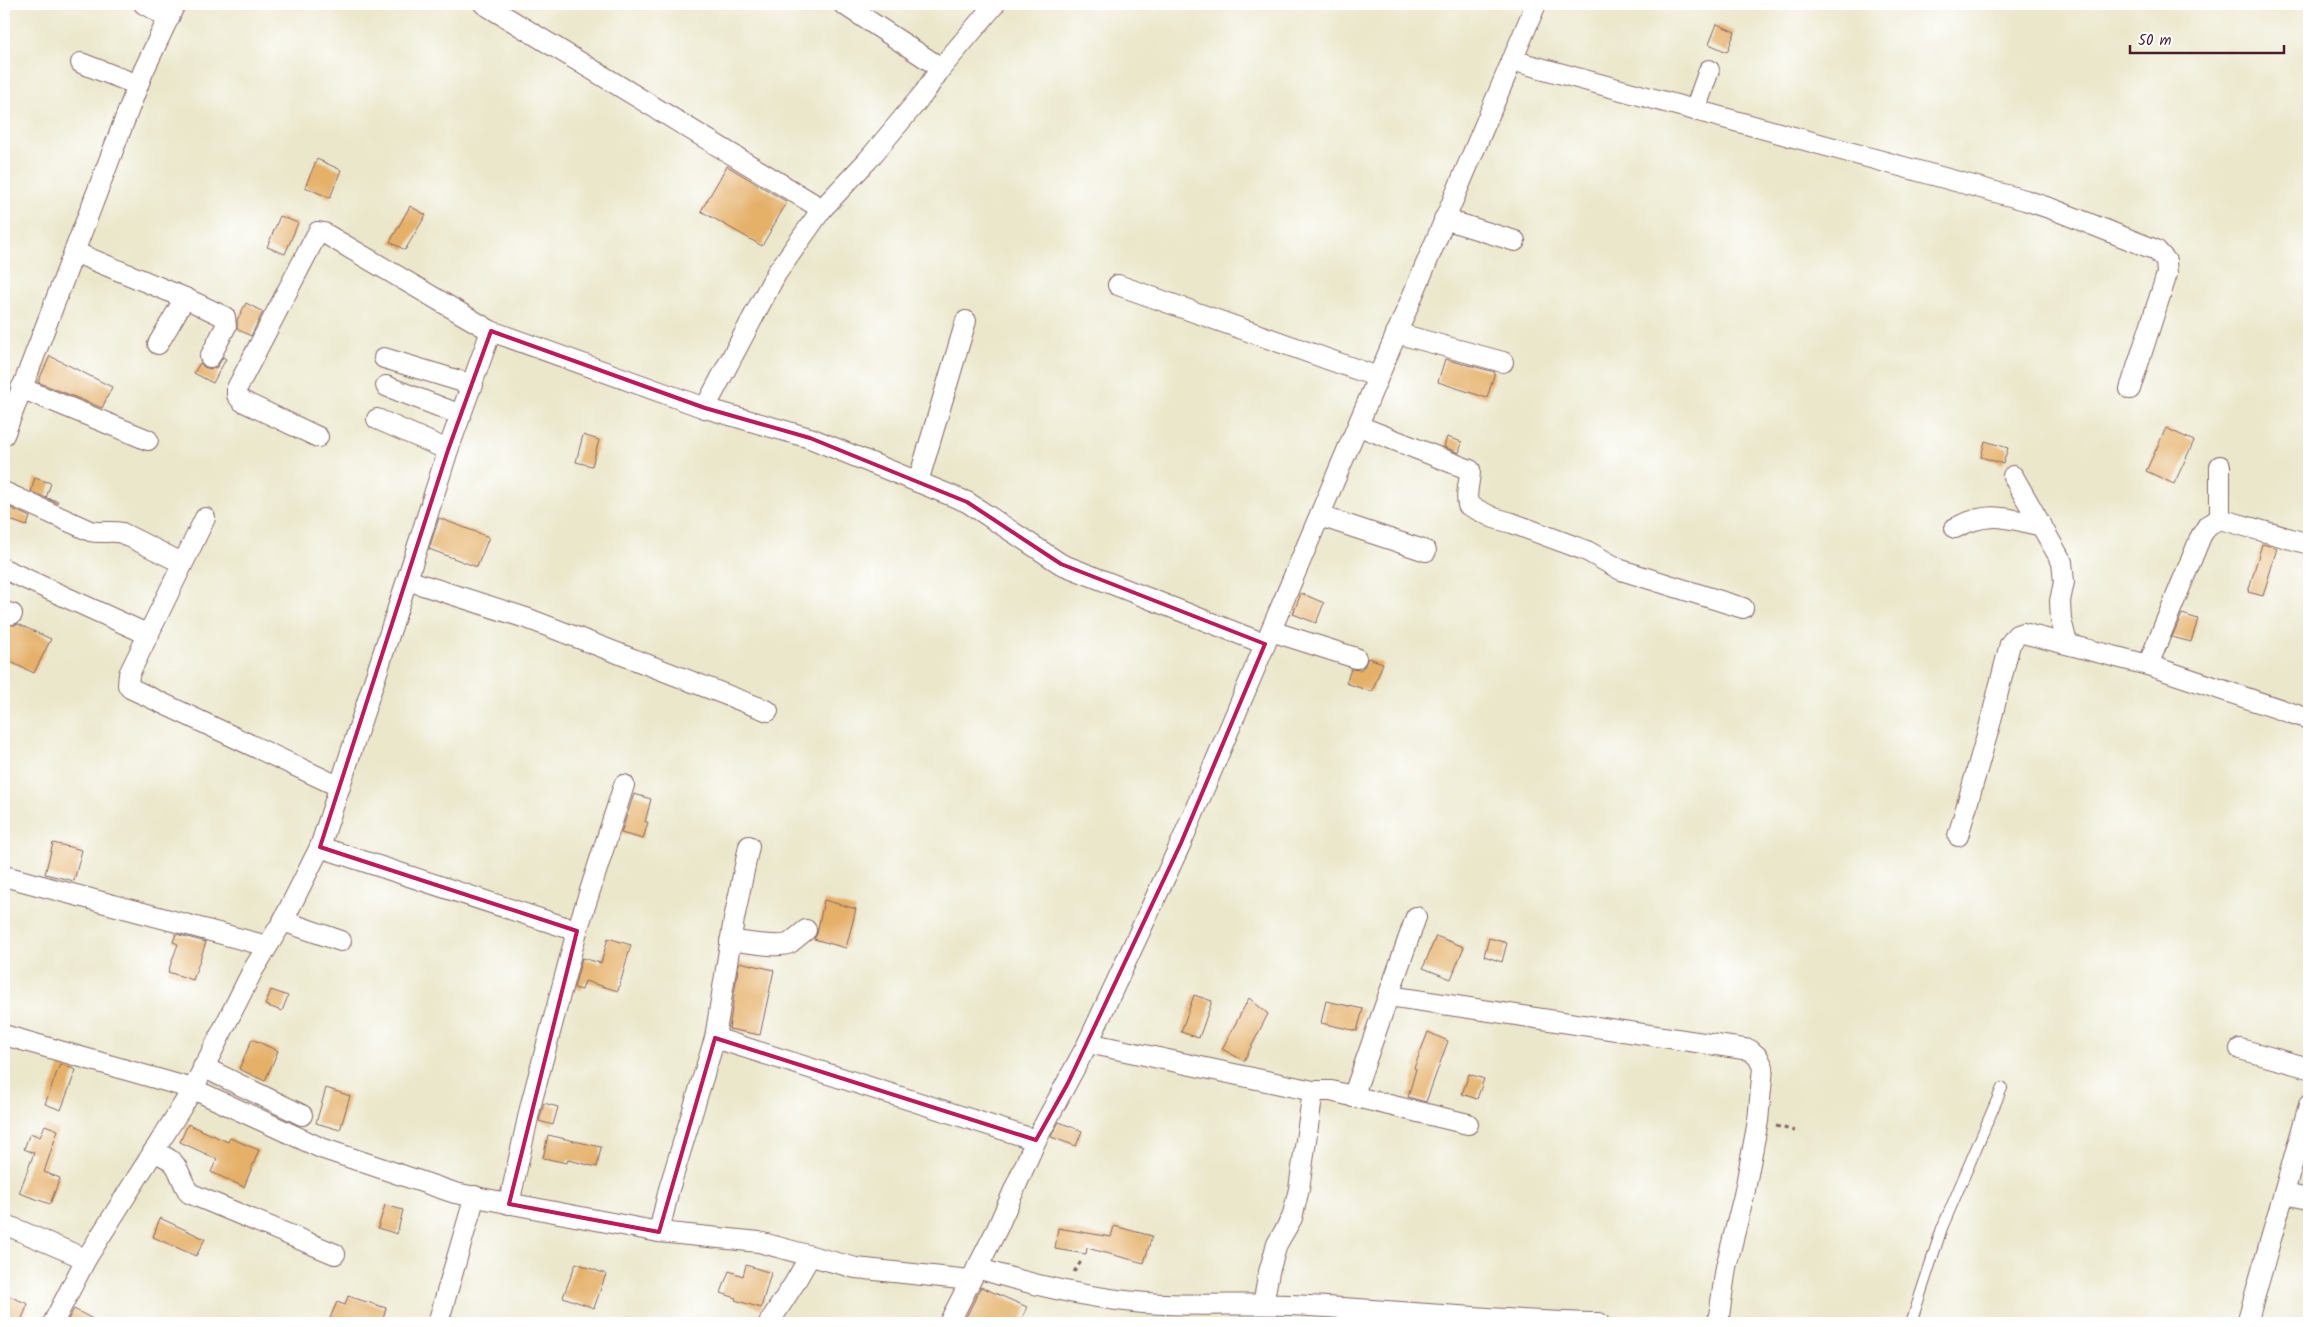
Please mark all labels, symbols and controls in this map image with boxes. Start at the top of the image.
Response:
scale bar [2130,22,2284,54]
text: 50 m [2138,29,2172,53]

